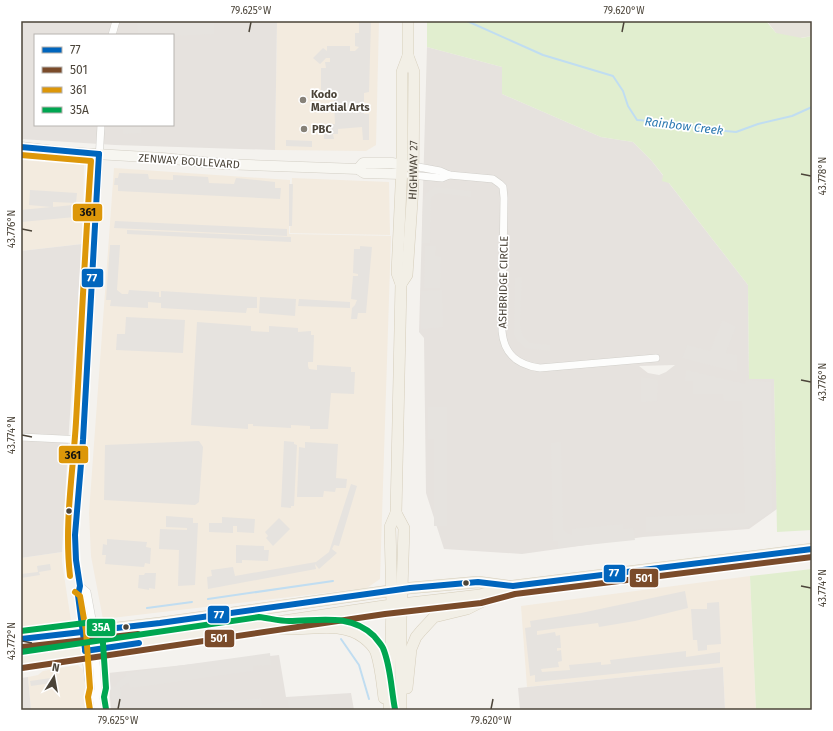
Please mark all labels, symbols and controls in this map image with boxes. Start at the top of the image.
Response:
text: 79.625°W [231,5,272,17]
text: 79.620°W [603,5,645,17]
legend [34,34,174,126]
text: 77 [70,43,81,57]
text: 501 [70,63,88,77]
text: 361 [70,83,87,97]
place label: Kodo Martial Arts [311,88,370,114]
marker: Kodo Martial Arts [298,95,308,105]
text: 35A [70,103,89,117]
water label: Rainbow Creek [644,114,725,138]
place label: PBC [312,123,332,136]
marker: PBC [299,124,309,134]
street label: HIGHWAY 27 [406,140,420,200]
street label: ZENWAY BOULEVARD [138,151,240,172]
text: 43.778°N [817,157,829,195]
line badge: 361 [72,203,103,222]
text: 361 [79,206,96,219]
text: 43.776°N [6,210,18,248]
street label: ASHBRIDGE CIRCLE [496,235,511,328]
line badge: 77 [81,268,104,288]
text: 77 [87,272,97,285]
text: 43.776°N [817,363,829,401]
text: 43.774°N [6,416,18,454]
line badge: 361 [58,445,89,464]
text: 361 [64,449,81,462]
unlabelled marker [64,506,74,516]
line badge: 77 [603,564,626,583]
text: 77 [609,567,619,580]
line badge: 501 [629,568,659,588]
text: 43.774°N [817,569,829,607]
text: 501 [635,572,653,585]
unlabelled marker [461,578,471,588]
line badge: 77 [207,605,230,624]
text: 77 [214,609,224,622]
line badge: 35A [86,618,116,637]
text: 35A [91,621,111,634]
text: 43.772°N [6,622,18,660]
unlabelled marker [121,622,131,632]
line badge: 501 [204,629,235,648]
text: 501 [210,632,228,645]
north arrow [34,657,74,697]
text: N [51,661,61,675]
text: 79.625°W [98,715,139,727]
text: 79.620°W [470,715,512,727]

